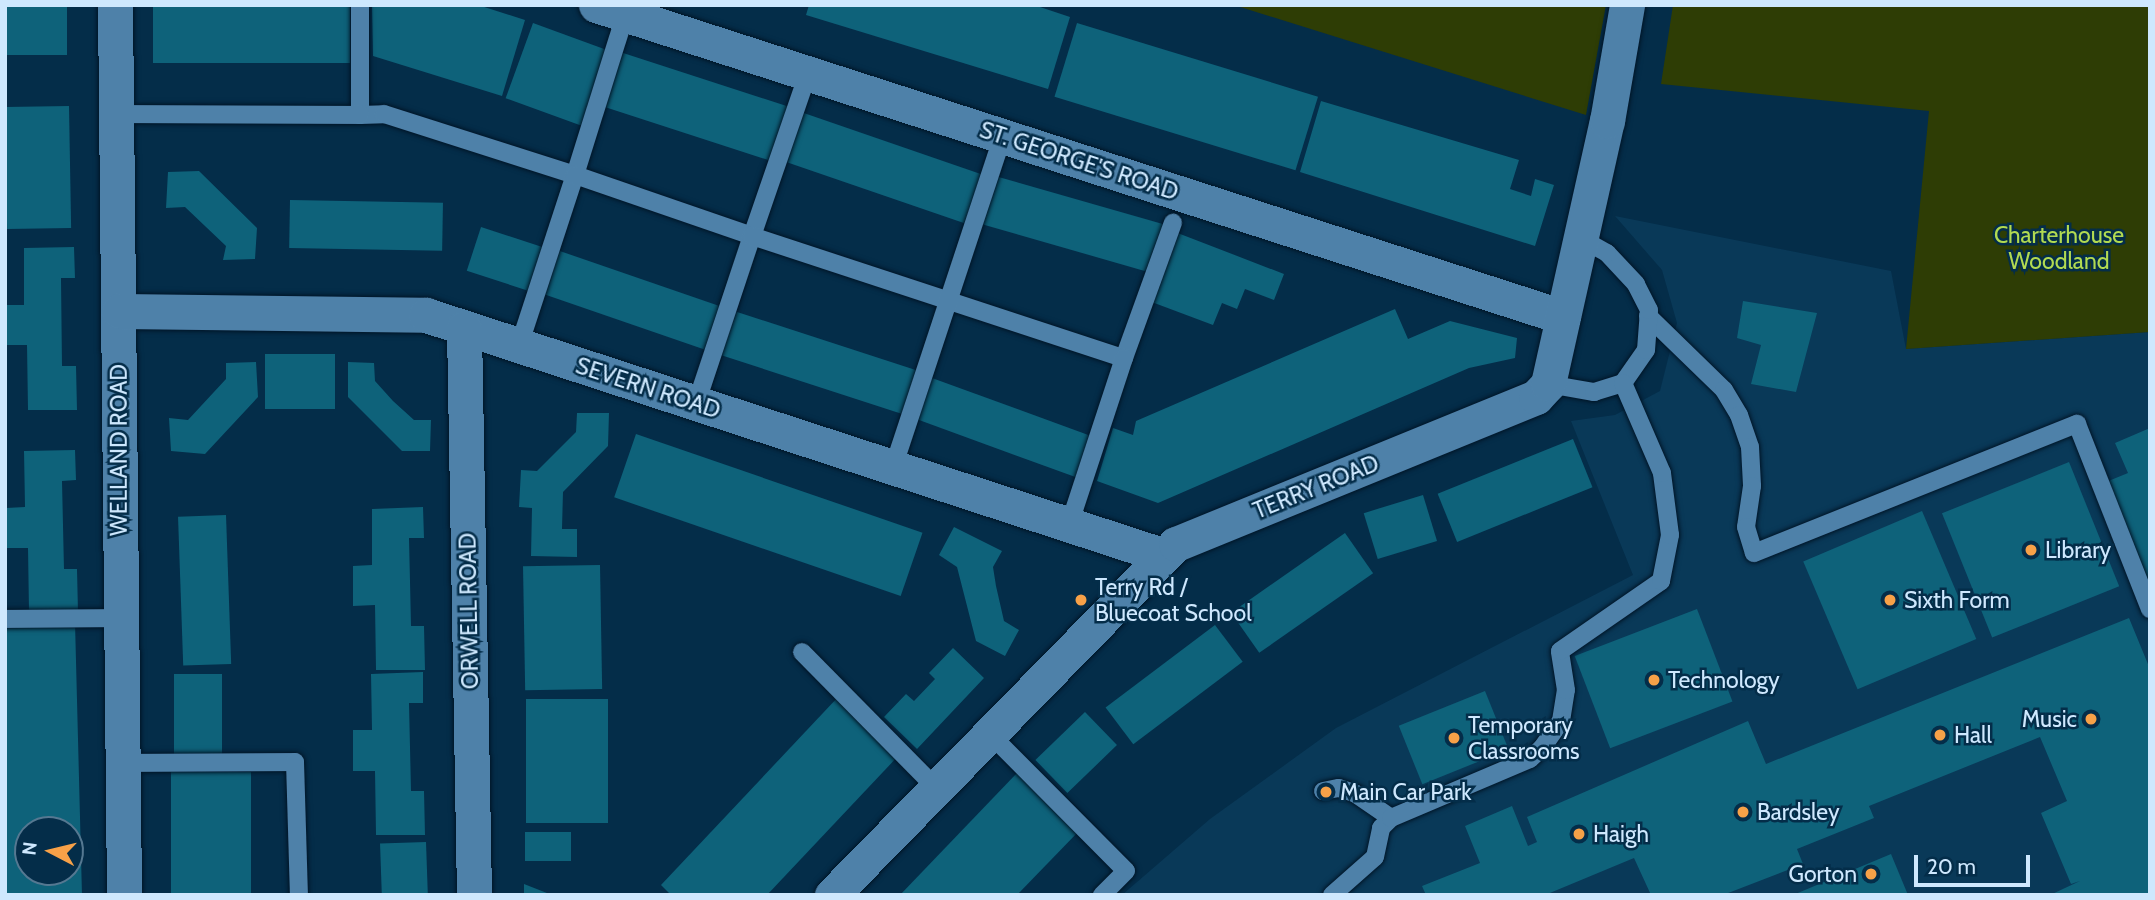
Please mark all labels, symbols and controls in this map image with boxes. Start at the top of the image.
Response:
street label: ST. GEORGE'S ROAD [976,116,1182,206]
park label: Charterhouse Woodland [1994,221,2124,275]
street label: SEVERN ROAD [572,352,724,424]
street label: WELLAND ROAD [105,364,133,536]
street label: TERRY ROAD [1249,449,1383,525]
street label: ORWELL ROAD [454,533,484,689]
place label: Library [2045,536,2111,564]
marker: Library [2023,542,2039,558]
place label: Terry Rd / Bluecoat School [1095,573,1252,627]
place label: Sixth Form [1904,586,2010,614]
marker: Terry Rd / Bluecoat School [1073,592,1089,608]
marker: Sixth Form [1882,592,1898,608]
place label: Technology [1668,666,1780,694]
marker: Technology [1646,672,1662,688]
place label: Music [2022,705,2077,733]
place label: Temporary Classrooms [1468,711,1580,765]
marker: Music [2083,711,2099,727]
place label: Hall [1954,721,1992,749]
marker: Hall [1932,727,1948,743]
marker: Temporary Classrooms [1446,730,1462,746]
place label: Main Car Park [1340,778,1472,806]
marker: Main Car Park [1318,784,1334,800]
place label: Bardsley [1757,798,1840,826]
marker: Bardsley [1735,804,1751,820]
north arrow [14,816,84,886]
place label: Haigh [1593,820,1649,848]
marker: Haigh [1571,826,1587,842]
text: N [17,841,42,857]
scale bar [1917,841,2032,885]
text: 20 m [1927,854,1976,879]
place label: Gorton [1789,860,1857,888]
marker: Gorton [1863,866,1879,882]

